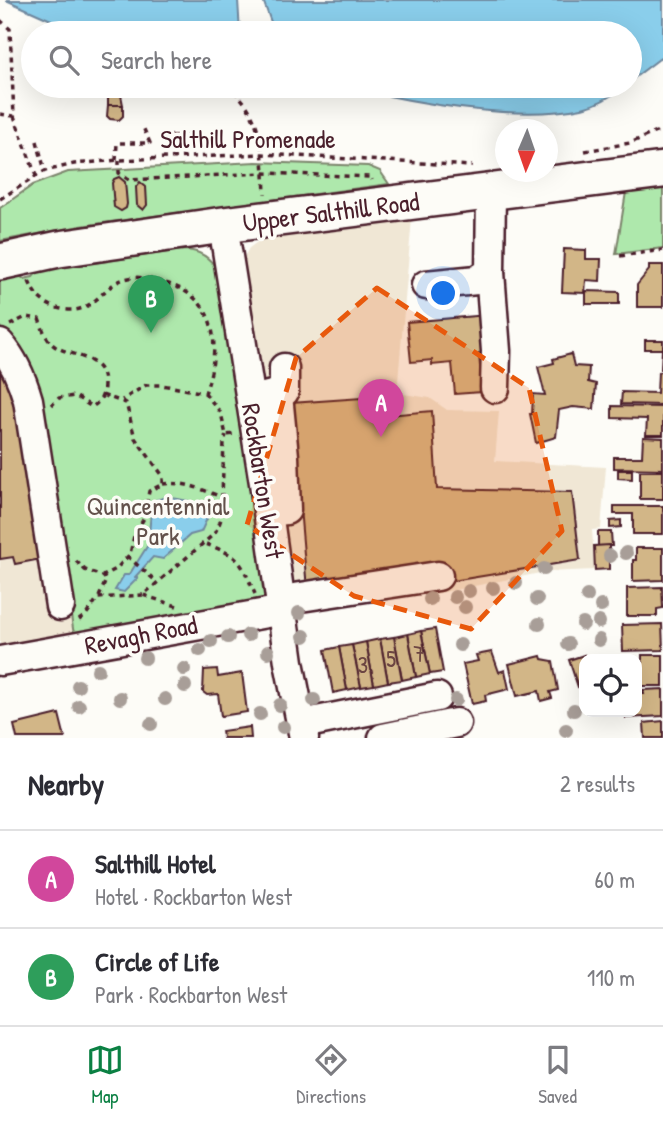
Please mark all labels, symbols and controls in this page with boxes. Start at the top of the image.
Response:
search box [21,21,642,98]
icon: search [45,41,83,79]
text: Search here [101,42,212,77]
north arrow [495,119,558,182]
street label: Salthill Promenade [160,121,336,156]
street label: Upper Salthill Road [241,183,421,240]
pin: B [128,275,174,333]
your location [426,276,460,310]
pin: A [358,379,404,437]
street label: Rockbarton West [234,401,293,562]
park label: Quincentennial Park [87,488,230,553]
street label: Revagh Road [82,606,200,663]
house number: 7 [413,638,425,669]
house number: 5 [386,643,396,674]
house number: 3 [358,649,368,680]
map controls [579,654,642,717]
button: locate [579,654,642,717]
text: Nearby [28,764,104,804]
text: 2 results [560,768,635,799]
text: Salthill Hotel [95,846,216,881]
text: A [45,864,57,895]
text: 60 m [595,864,635,895]
text: Hotel · Rockbarton West [95,881,292,912]
text: Circle of Life [95,944,219,979]
text: B [45,962,57,993]
text: 110 m [587,962,635,993]
text: Park · Rockbarton West [95,979,287,1010]
tab: Map [86,1041,124,1109]
tab: Directions [296,1041,366,1109]
tab: Saved [538,1041,577,1109]

